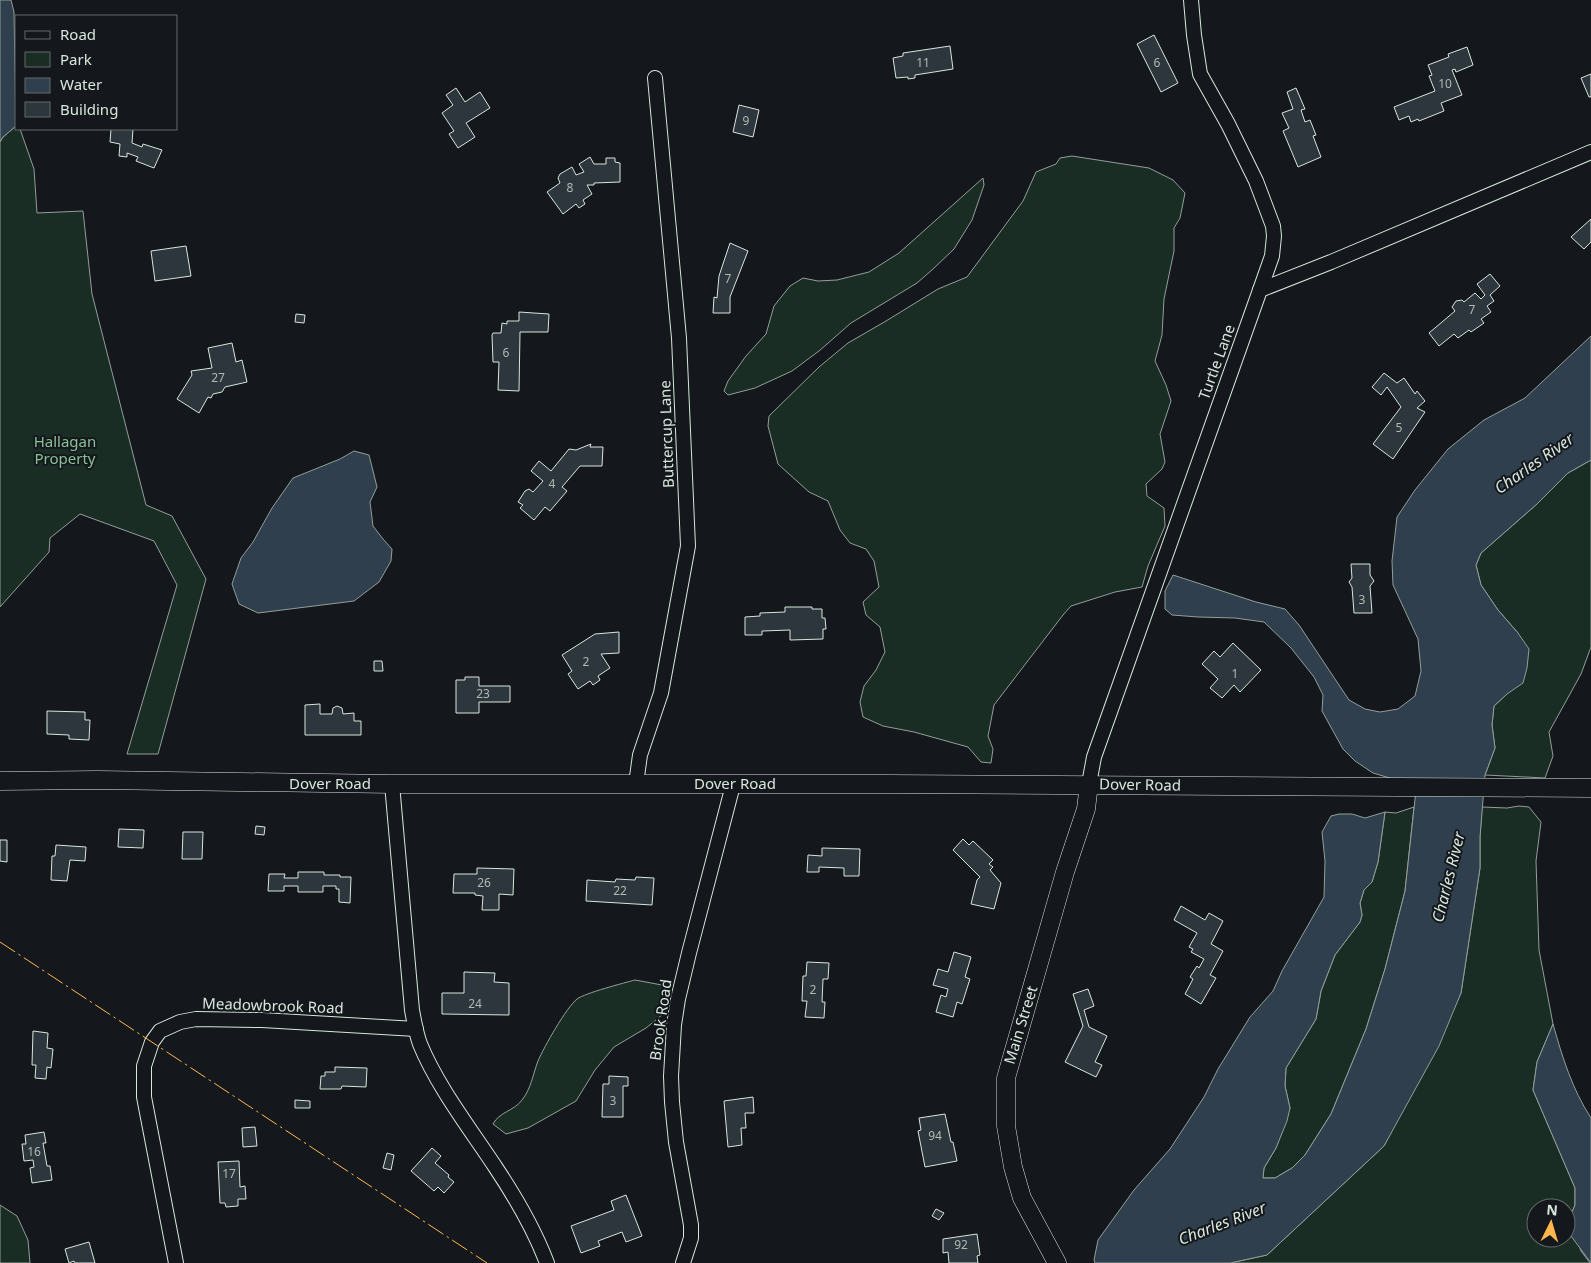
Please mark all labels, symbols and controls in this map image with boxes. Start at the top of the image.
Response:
legend [15,15,178,130]
text: Road [60,24,96,44]
text: Park [60,49,92,69]
house number: 11 [916,54,930,71]
house number: 6 [1154,54,1161,71]
text: Water [60,74,102,94]
house number: 10 [1438,75,1452,92]
text: Building [60,99,118,119]
house number: 9 [743,112,750,129]
house number: 8 [567,179,574,196]
house number: 7 [725,270,732,287]
house number: 7 [1469,301,1476,318]
street label: Turtle Lane [1193,321,1239,402]
house number: 6 [503,344,510,361]
house number: 27 [211,369,225,386]
street label: Buttercup Lane [654,380,678,488]
house number: 5 [1396,419,1403,436]
water label: Charles River [1490,427,1579,499]
park label: Hallagan Property [34,431,96,468]
house number: 4 [549,475,556,492]
house number: 3 [1359,591,1366,608]
house number: 2 [583,653,590,670]
house number: 1 [1232,665,1238,682]
house number: 23 [476,685,490,702]
street label: Dover Road [289,773,371,793]
street label: Dover Road [694,773,776,793]
street label: Dover Road [1099,773,1181,795]
water label: Charles River [1426,829,1470,924]
house number: 26 [477,874,491,891]
house number: 22 [613,882,627,899]
street label: Brook Road [644,978,676,1062]
house number: 2 [810,981,817,998]
street label: Main Street [999,983,1042,1066]
street label: Meadowbrook Road [202,993,344,1017]
house number: 24 [468,995,482,1012]
house number: 3 [610,1092,617,1109]
house number: 94 [928,1127,942,1144]
house number: 16 [27,1143,41,1160]
house number: 17 [222,1165,236,1182]
water label: Charles River [1175,1196,1270,1250]
north arrow [1526,1198,1576,1248]
text: N [1546,1200,1559,1220]
house number: 92 [954,1236,968,1253]

